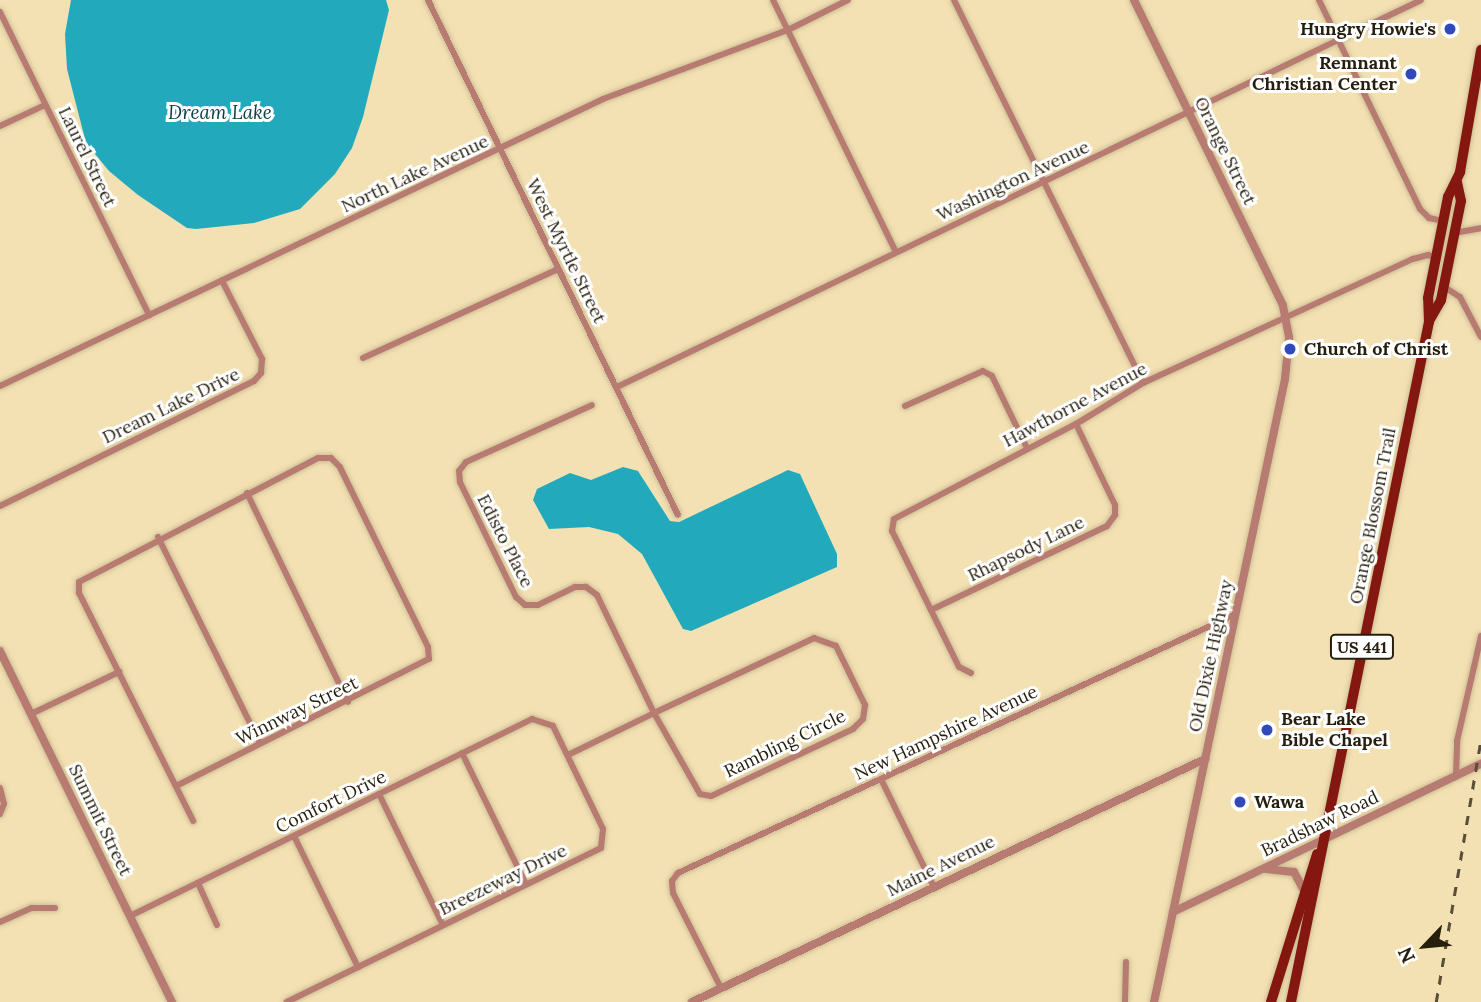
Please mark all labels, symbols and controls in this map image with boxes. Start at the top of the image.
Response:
place label: Hungry Howie's [1300,18,1436,40]
marker: Hungry Howie's [1442,21,1458,37]
place label: Remnant Christian Center [1252,53,1397,96]
marker: Remnant Christian Center [1403,66,1419,82]
street label: Orange Street [1190,93,1260,209]
water label: Dream Lake [168,102,272,124]
street label: Laurel Street [53,103,121,211]
street label: North Lake Avenue [338,130,492,218]
street label: Washington Avenue [933,136,1093,226]
street label: West Myrtle Street [522,175,610,327]
place label: Church of Christ [1304,338,1448,360]
marker: Church of Christ [1282,341,1298,357]
street label: Hawthorne Avenue [999,358,1151,452]
street label: Dream Lake Drive [99,363,243,449]
street label: Orange Blossom Trail [1345,426,1401,606]
street label: Edisto Place [472,491,538,591]
street label: Rhapsody Lane [964,512,1088,586]
street label: Old Dixie Highway [1184,578,1238,734]
road number: US 441 [1329,634,1395,660]
street label: Winnway Street [233,672,361,750]
street label: New Hampshire Avenue [851,681,1041,785]
street label: Rambling Circle [721,705,849,783]
place label: Bear Lake Bible Chapel [1281,709,1388,752]
marker: Bear Lake Bible Chapel [1259,722,1275,738]
street label: Summit Street [64,761,136,879]
street label: Comfort Drive [272,766,390,838]
street label: Bradshaw Road [1258,786,1382,862]
place label: Wawa [1254,791,1304,813]
marker: Wawa [1232,794,1248,810]
street label: Maine Avenue [884,831,998,901]
street label: Breezeway Drive [436,840,570,920]
north arrow [1390,911,1460,981]
text: N [1392,943,1420,967]

